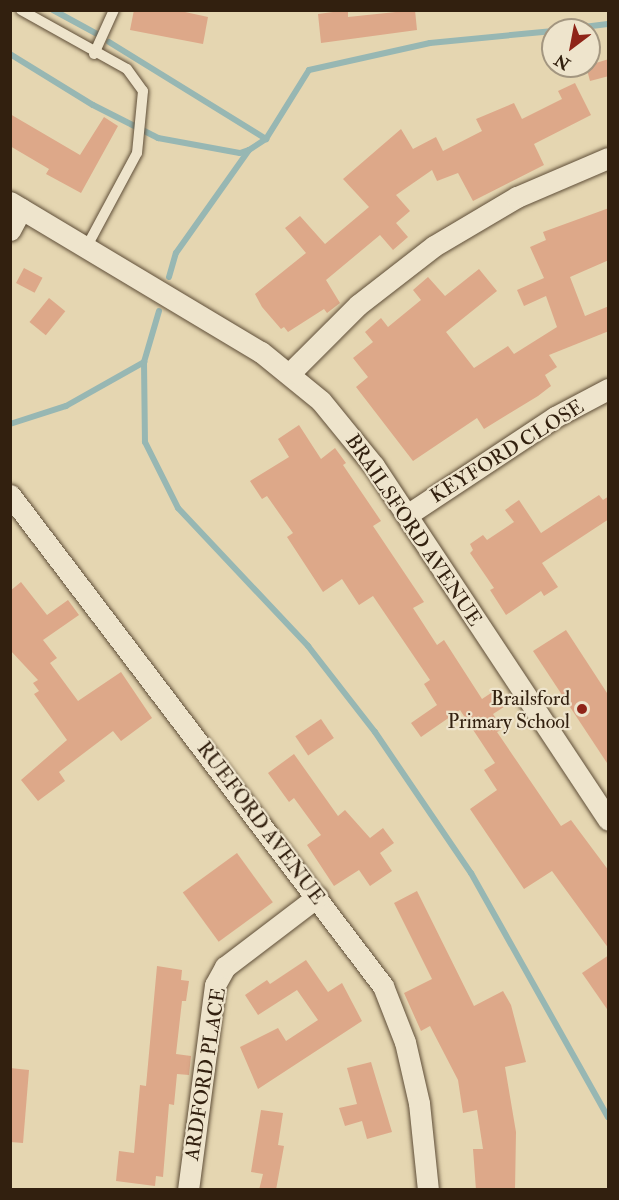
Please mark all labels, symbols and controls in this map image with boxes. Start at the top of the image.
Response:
north arrow [541,18,601,78]
text: N [551,49,574,74]
street label: KEYFORD CLOSE [426,394,588,508]
street label: BRAILSFORD AVENUE [341,430,487,630]
place label: Brailsford Primary School [448,686,570,733]
marker: Brailsford Primary School [575,702,589,716]
street label: RUEFORD AVENUE [192,737,330,909]
street label: ARDFORD PLACE [179,986,231,1162]

